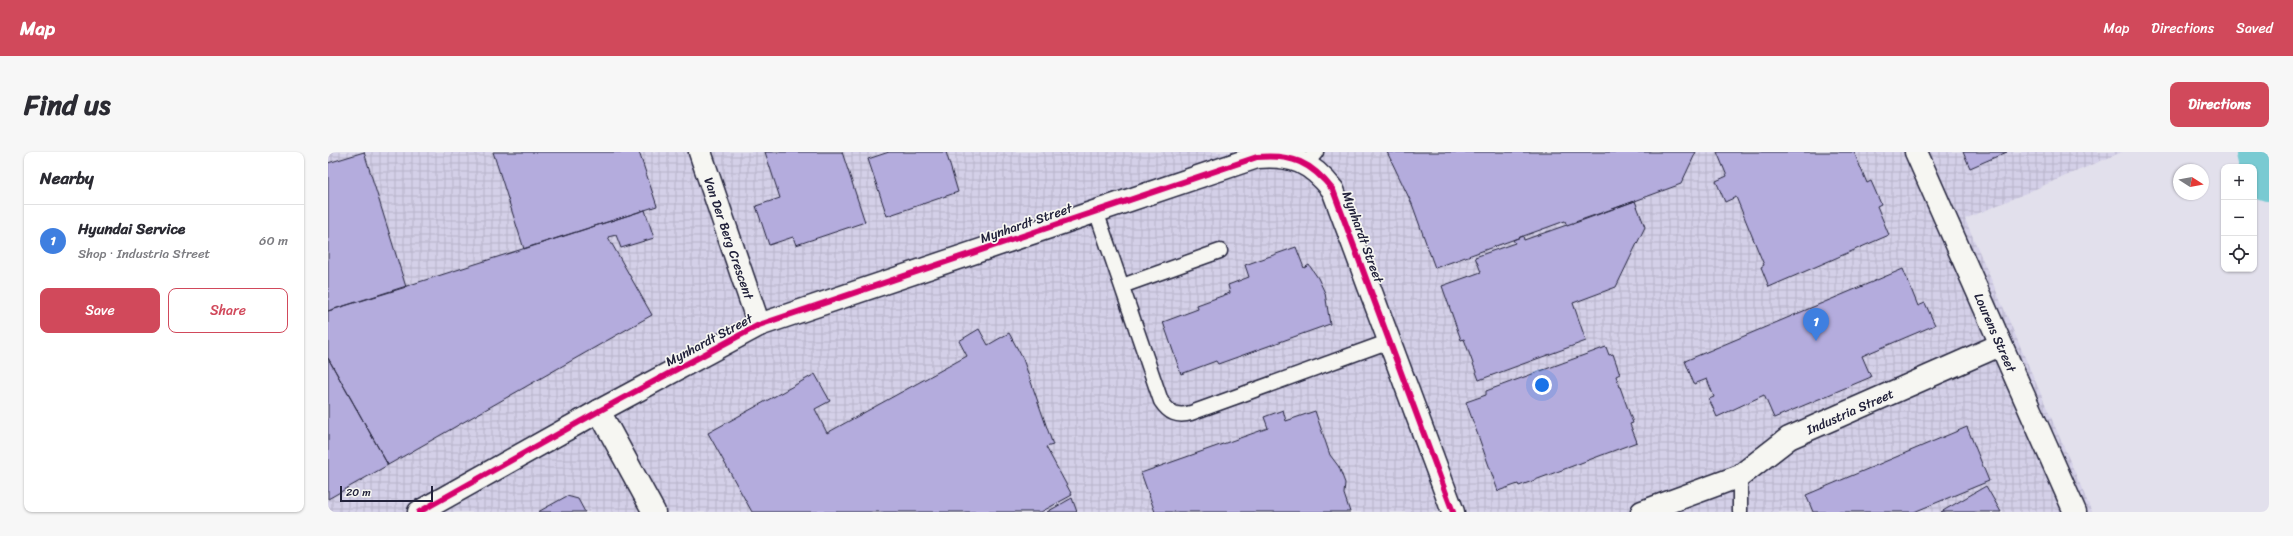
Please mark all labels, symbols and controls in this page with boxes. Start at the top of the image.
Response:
text: Map [20,12,55,45]
text: Map [2103,16,2129,41]
text: Directions [2151,16,2214,41]
text: Saved [2236,16,2273,41]
text: Find us [24,80,111,129]
button: Directions [2170,82,2269,127]
text: Nearby [40,163,94,193]
north arrow [2173,164,2209,200]
map controls [2221,164,2257,272]
button: + [2221,164,2257,200]
street label: Van Der Berg Crescent [698,174,761,303]
street label: Mynhardt Street [1336,188,1391,287]
street label: Mynhardt Street [977,196,1076,250]
button: − [2221,200,2257,236]
text: Hyundai Service [78,216,185,242]
text: 1 [50,229,56,252]
text: 60 m [259,229,288,252]
button: locate [2221,236,2257,272]
text: Shop · Industria Street [78,242,210,265]
button: Save [40,288,160,333]
button: Share [168,288,288,333]
street label: Lourens Street [1968,289,2024,376]
street label: Mynhardt Street [661,307,758,373]
pin: 1 [1803,308,1829,341]
your location [1532,375,1552,395]
street label: Industria Street [1802,382,1898,441]
text: 20 m [346,483,371,502]
scale bar [340,484,433,503]

